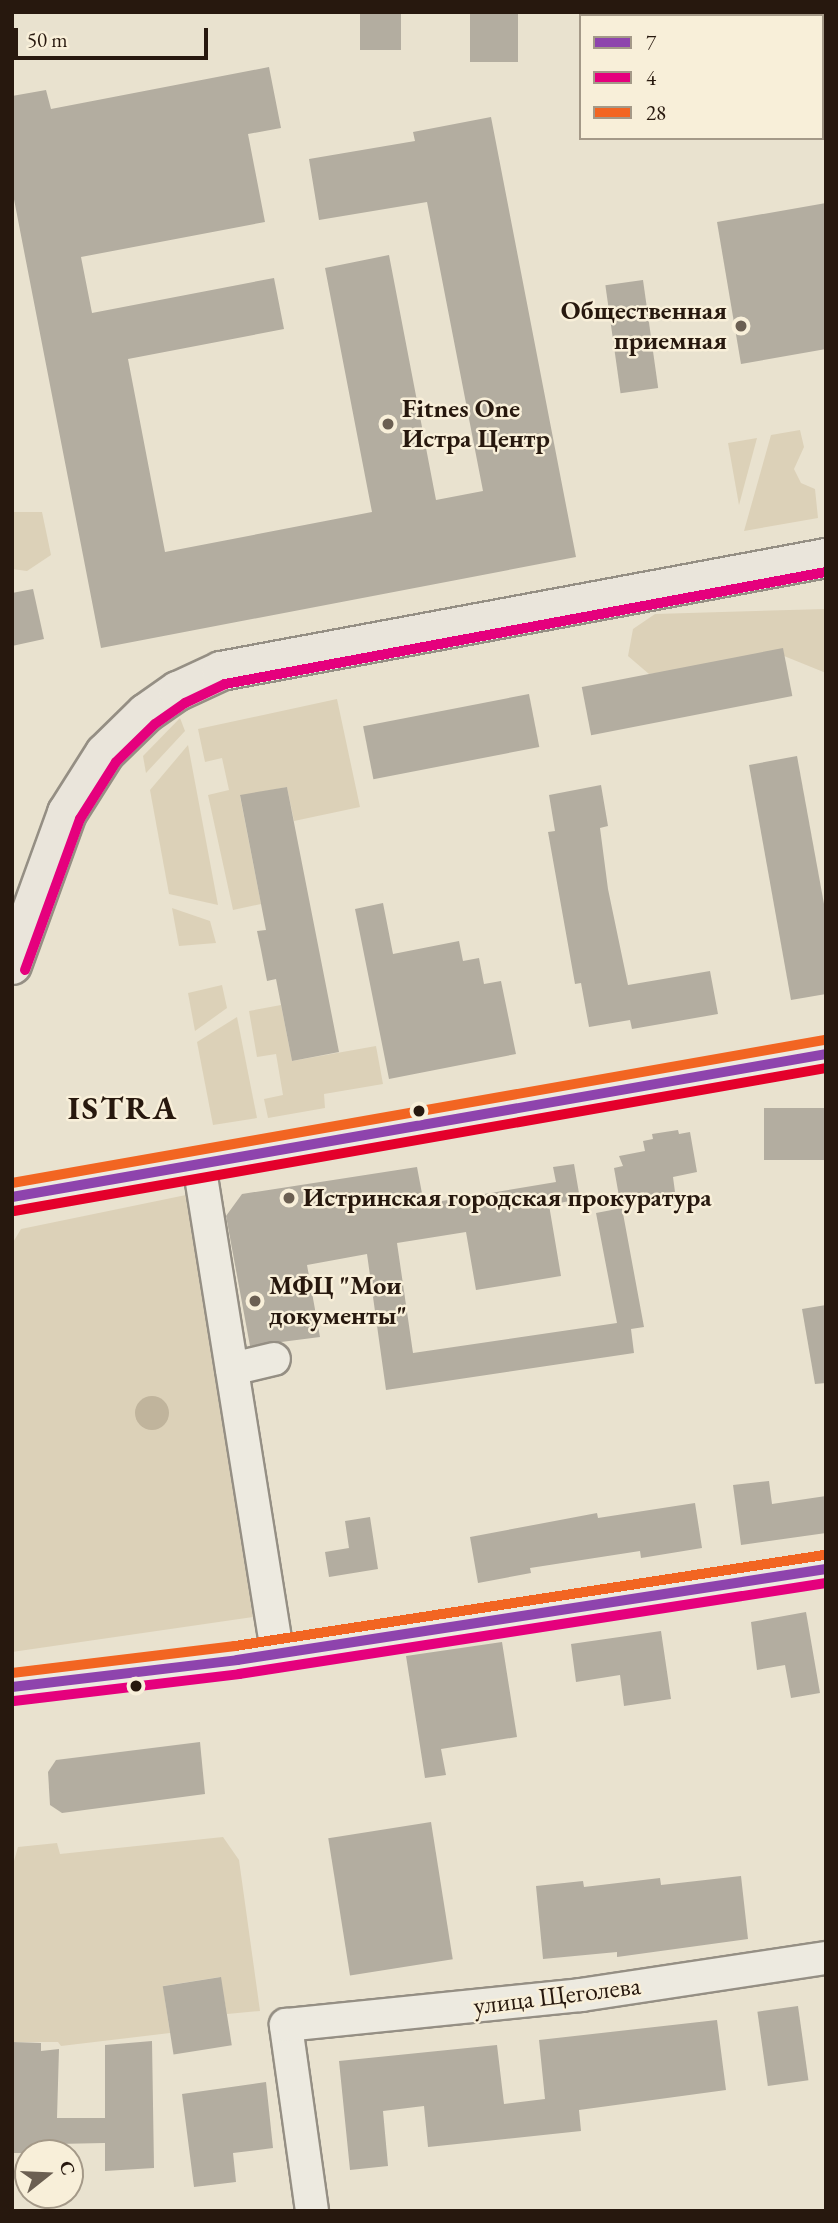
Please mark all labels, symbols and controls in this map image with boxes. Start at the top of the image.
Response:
scale bar [18,14,212,58]
legend [579,14,824,140]
text: 50 m [27,26,68,53]
text: 7 [646,29,656,56]
text: 4 [646,64,656,91]
text: 28 [646,99,666,126]
place label: Общественная приемная [561,295,727,356]
marker: Общественная приемная [733,318,749,334]
place label: Fitnes One Истра Центр [402,393,550,454]
marker: Fitnes One Истра Центр [380,416,396,432]
district label: ISTRA [68,1088,178,1128]
unlabelled marker [412,1104,426,1118]
place label: Истринская городская прокуратура [303,1182,712,1214]
marker: Истринская городская прокуратура [281,1190,297,1206]
place label: МФЦ "Мои документы" [269,1270,407,1332]
marker: МФЦ "Мои документы" [247,1293,263,1309]
unlabelled marker [129,1679,143,1693]
street label: улица Щеголева [472,1970,642,2022]
north arrow [14,2139,84,2209]
text: С [54,2158,82,2178]

